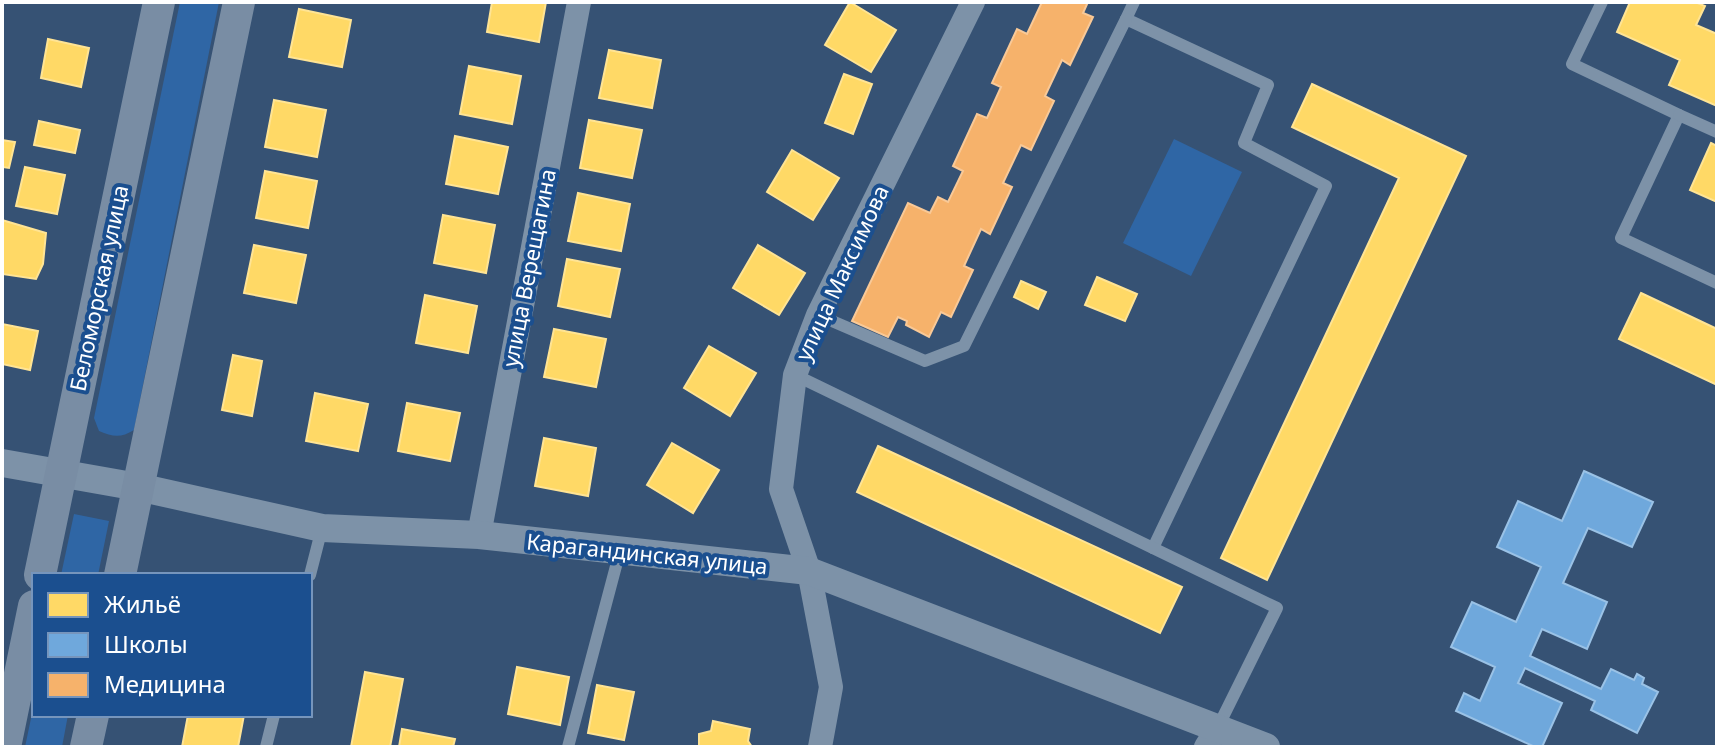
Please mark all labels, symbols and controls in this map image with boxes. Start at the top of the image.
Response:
street label: улица Верещагина [494,166,562,369]
street label: улица Максимова [787,180,895,365]
street label: Беломорская улица [62,182,135,394]
street label: Карагандинская улица [525,525,769,581]
legend [32,573,312,717]
text: Жильё [104,587,181,620]
text: Школы [104,627,188,660]
text: Медицина [104,667,226,700]

